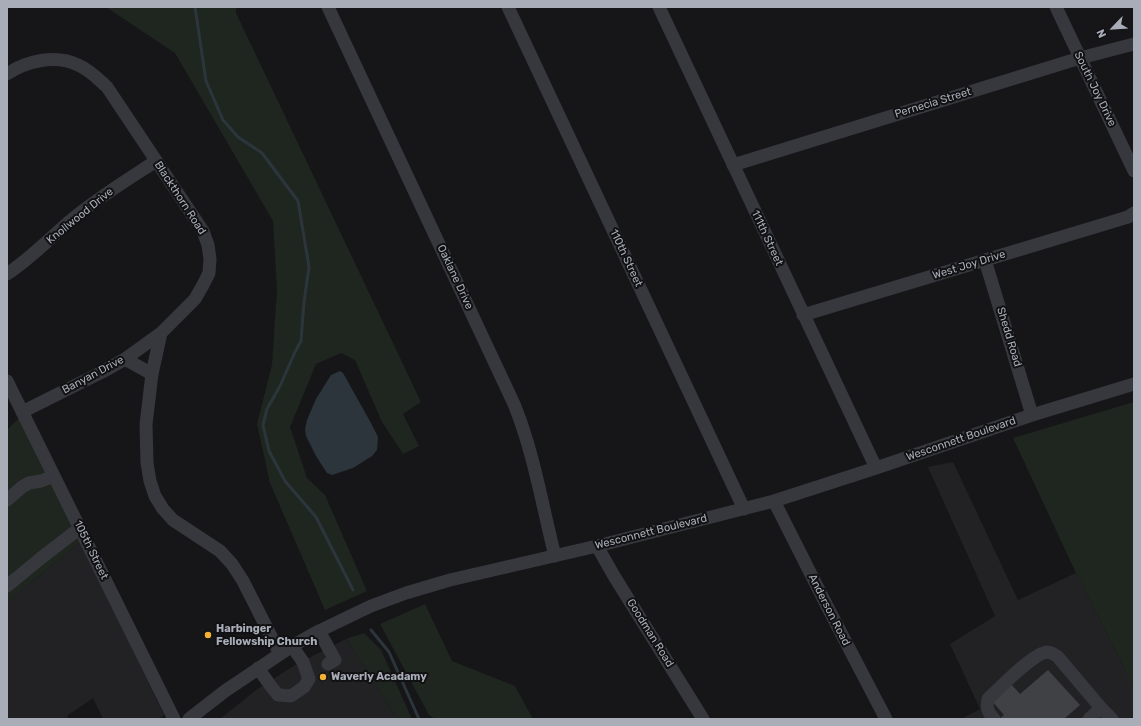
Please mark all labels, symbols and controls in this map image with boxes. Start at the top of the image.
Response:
north arrow [1093,8,1133,48]
text: N [1094,27,1109,40]
street label: South Joy Drive [1071,49,1119,129]
street label: Pernecia Street [893,85,973,121]
street label: Blackthorn Road [151,159,209,237]
street label: Knollwood Drive [44,185,116,247]
street label: 111th Street [748,208,786,268]
street label: 110th Street [607,227,645,289]
street label: Oaklane Drive [434,243,476,311]
street label: West Joy Drive [931,248,1007,282]
street label: Shedd Road [994,306,1024,368]
street label: Banyan Drive [60,353,126,397]
street label: Wesconnett Boulevard [905,414,1017,464]
street label: Wesconnett Boulevard [594,512,708,552]
street label: 105th Street [71,518,111,582]
street label: Anderson Road [805,572,853,648]
street label: Goodman Road [624,596,676,670]
place label: Harbinger Fellowship Church [216,622,317,648]
marker: Harbinger Fellowship Church [203,630,213,640]
place label: Waverly Acadamy [331,670,427,684]
marker: Waverly Acadamy [318,672,328,682]

